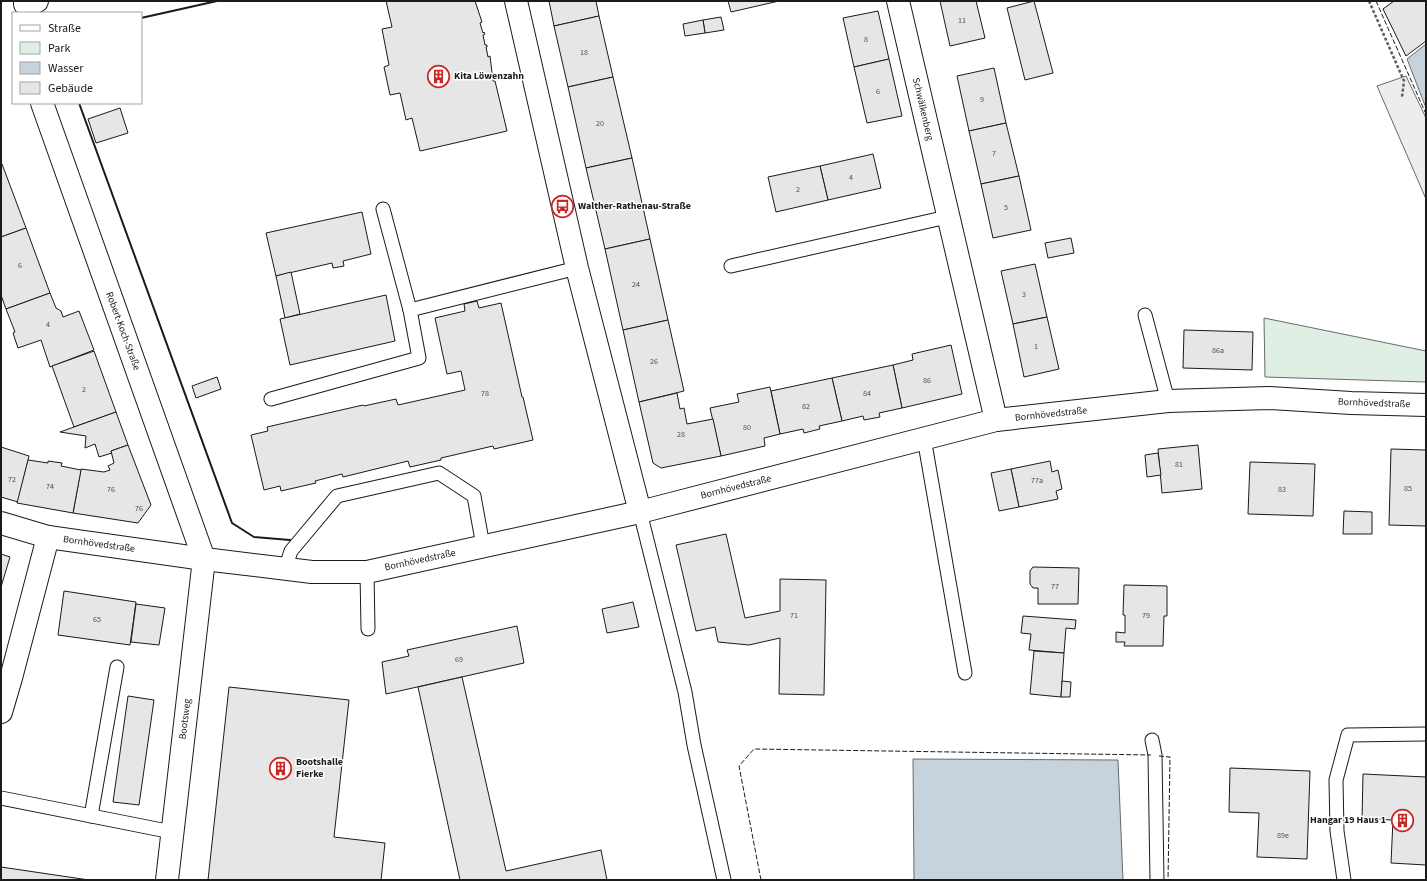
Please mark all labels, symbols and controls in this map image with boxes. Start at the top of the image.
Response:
legend [12,12,142,104]
house number: 11 [958,15,966,26]
text: Straße [48,20,81,37]
house number: 8 [864,34,868,45]
text: Park [48,40,70,57]
house number: 18 [580,47,588,58]
text: Wasser [48,60,84,77]
building icon: Kita Löwenzahn [426,63,452,89]
place label: Kita Löwenzahn [454,69,524,83]
street label: Schwälkenberg [909,76,937,142]
text: Gebäude [48,80,93,97]
house number: 6 [876,86,880,97]
house number: 9 [980,94,984,105]
house number: 20 [596,118,604,129]
house number: 7 [992,148,996,159]
house number: 4 [849,172,853,183]
house number: 2 [796,184,800,195]
bus stop icon: Walther-Rathenau-Straße [550,193,576,219]
place label: Walther-Rathenau-Straße [578,199,691,213]
house number: 5 [1004,202,1008,213]
house number: 6 [18,260,22,271]
house number: 24 [632,279,640,290]
house number: 3 [1022,289,1026,300]
street label: Robert-Koch-Straße [102,290,144,372]
house number: 4 [46,319,50,330]
house number: 1 [1034,341,1038,352]
house number: 86a [1212,345,1224,356]
house number: 26 [650,356,658,367]
house number: 86 [923,375,931,386]
house number: 2 [82,384,86,395]
house number: 78 [481,388,489,399]
house number: 84 [863,388,871,399]
street label: Bornhövedstraße [1337,395,1411,411]
house number: 82 [802,401,810,412]
street label: Bornhövedstraße [1014,403,1088,425]
house number: 80 [743,422,751,433]
house number: 28 [677,429,685,440]
house number: 81 [1175,459,1183,470]
street label: Bornhövedstraße [699,471,773,503]
house number: 72 [8,474,16,485]
house number: 77a [1031,475,1043,486]
house number: 74 [46,481,54,492]
house number: 85 [1404,483,1412,494]
house number: 76 [107,484,115,495]
house number: 83 [1278,484,1286,495]
house number: 76 [135,503,143,514]
street label: Bornhövedstraße [62,532,136,556]
street label: Bornhövedstraße [383,546,457,574]
house number: 77 [1051,581,1059,592]
house number: 71 [790,610,798,621]
house number: 79 [1142,610,1150,621]
house number: 65 [93,614,101,625]
house number: 69 [455,654,463,665]
street label: Bootsweg [176,698,194,740]
building icon: Bootshalle Fierke [268,755,294,781]
place label: Bootshalle Fierke [296,755,343,781]
building icon: Hangar 19 Haus 1 [1389,807,1415,833]
place label: Hangar 19 Haus 1 [1310,813,1386,827]
house number: 89e [1277,830,1289,841]

